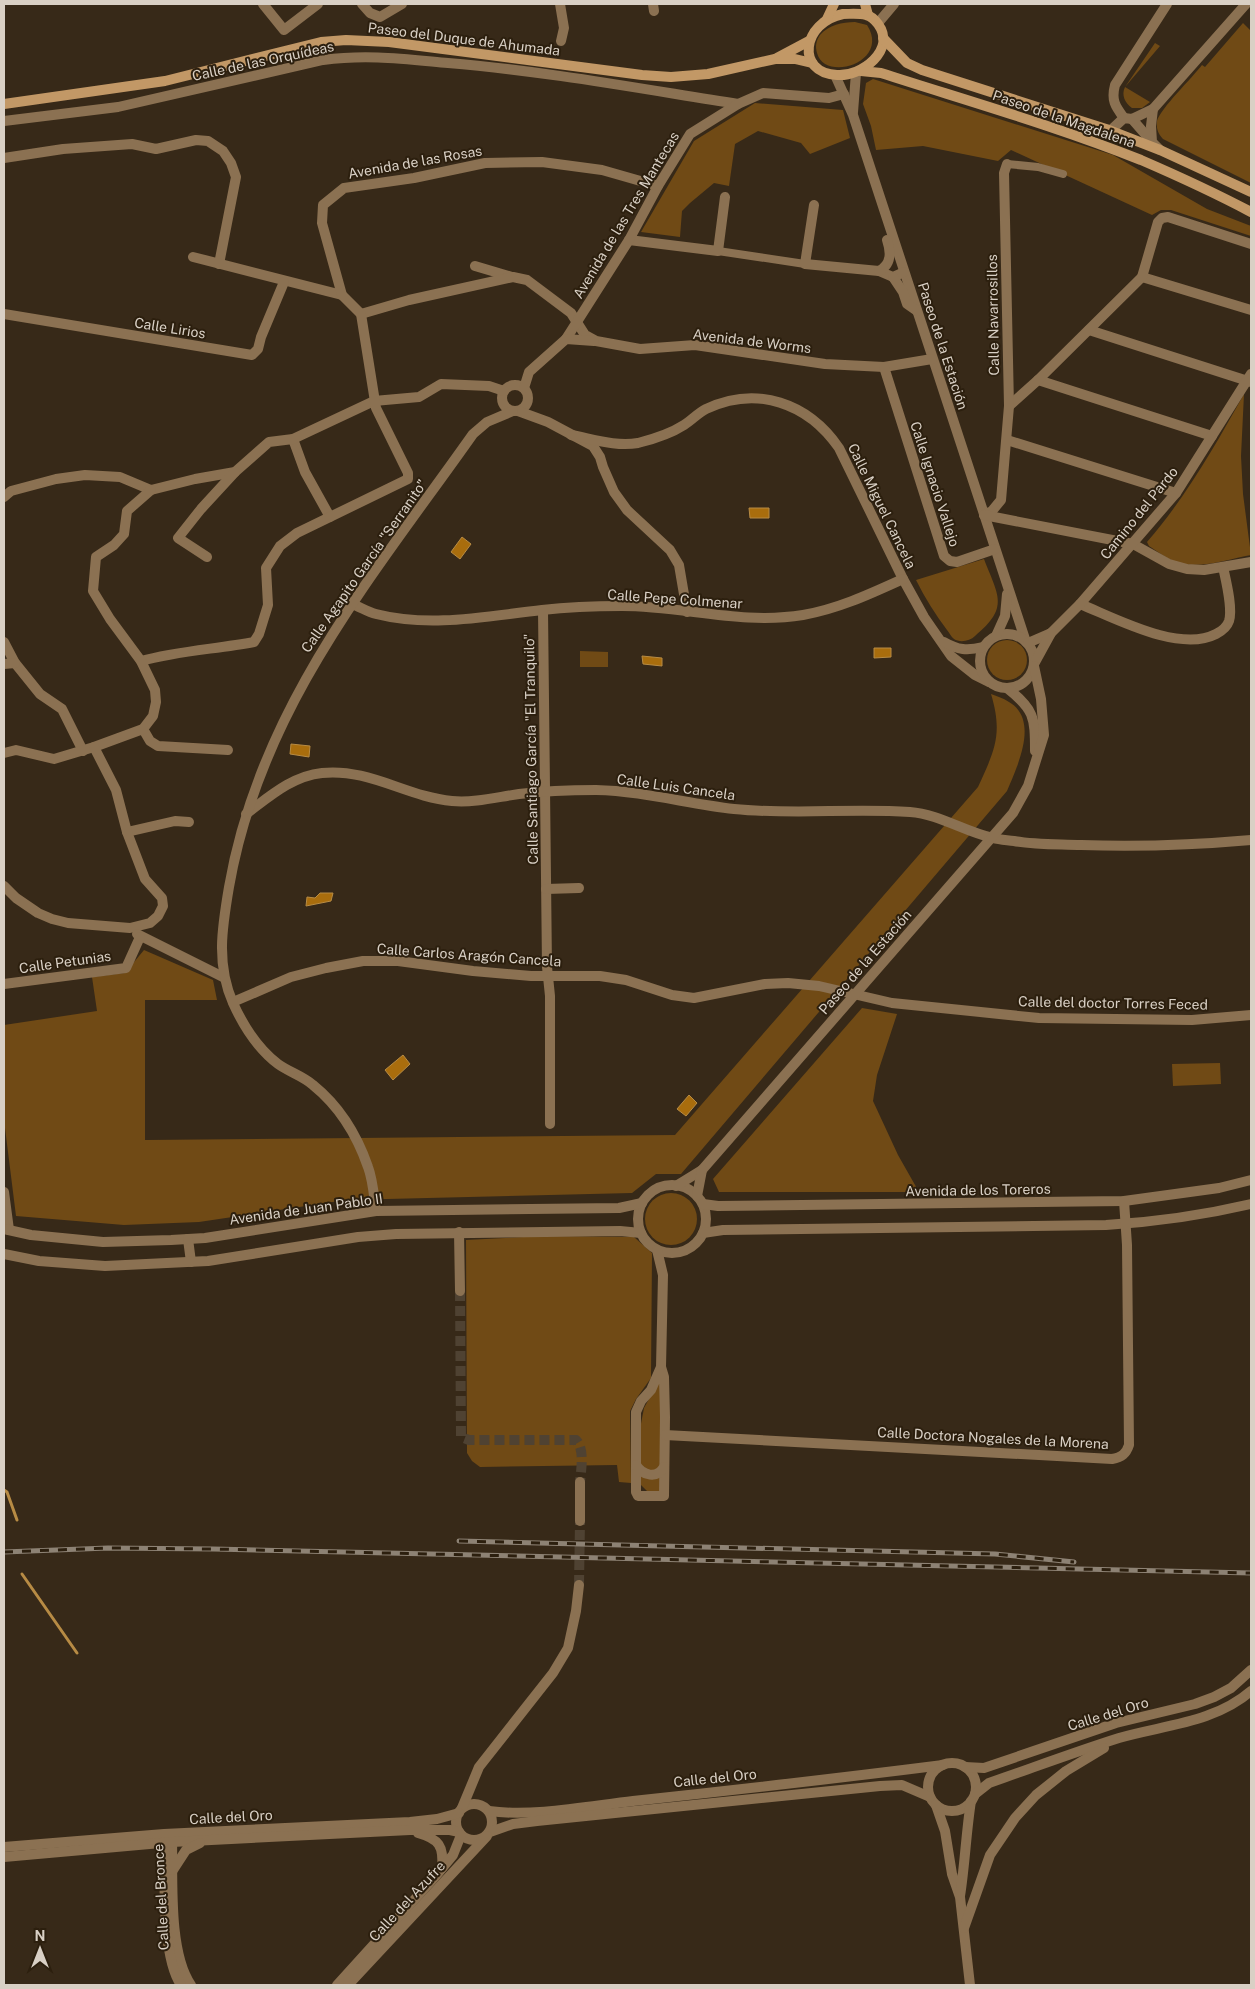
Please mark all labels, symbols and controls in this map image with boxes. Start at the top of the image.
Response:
street label: Paseo del Duque de Ahumada [367,19,561,59]
street label: Calle de las Orquídeas [191,38,335,84]
street label: Paseo de la Magdalena [991,87,1137,151]
street label: Avenida de las Tres Mantecas [570,129,682,301]
street label: Avenida de las Rosas [347,142,483,182]
street label: Calle Navarrosillos [984,254,1002,376]
street label: Paseo de la Estación [915,280,971,412]
street label: Calle Lirios [133,314,207,342]
street label: Avenida de Worms [692,326,812,356]
street label: Calle Ignacio Vallejo [907,419,963,549]
street label: Calle Miguel Cancela [845,441,919,571]
street label: Camino del Pardo [1097,464,1181,562]
street label: Calle Agapito García "Serranito" [298,476,430,656]
street label: Calle Pepe Colmenar [607,586,743,612]
street label: Calle Santiago García "El Tranquilo" [521,633,541,865]
street label: Calle Luis Cancela [616,771,736,803]
street label: Paseo de la Estación [815,907,915,1017]
street label: Calle Carlos Aragón Cancela [376,941,562,969]
street label: Calle Petunias [18,948,112,976]
street label: Calle del doctor Torres Feced [1018,993,1208,1013]
street label: Avenida de los Toreros [905,1181,1051,1199]
street label: Avenida de Juan Pablo II [228,1190,384,1228]
street label: Calle Doctora Nogales de la Morena [877,1424,1109,1452]
street label: Calle del Oro [1066,1694,1150,1734]
street label: Calle del Oro [673,1766,758,1790]
street label: Calle del Oro [189,1807,273,1827]
street label: Calle del Bronce [150,1843,172,1951]
street label: Calle del Azufre [366,1858,448,1944]
north arrow [15,1924,65,1974]
text: N [35,1928,45,1944]

